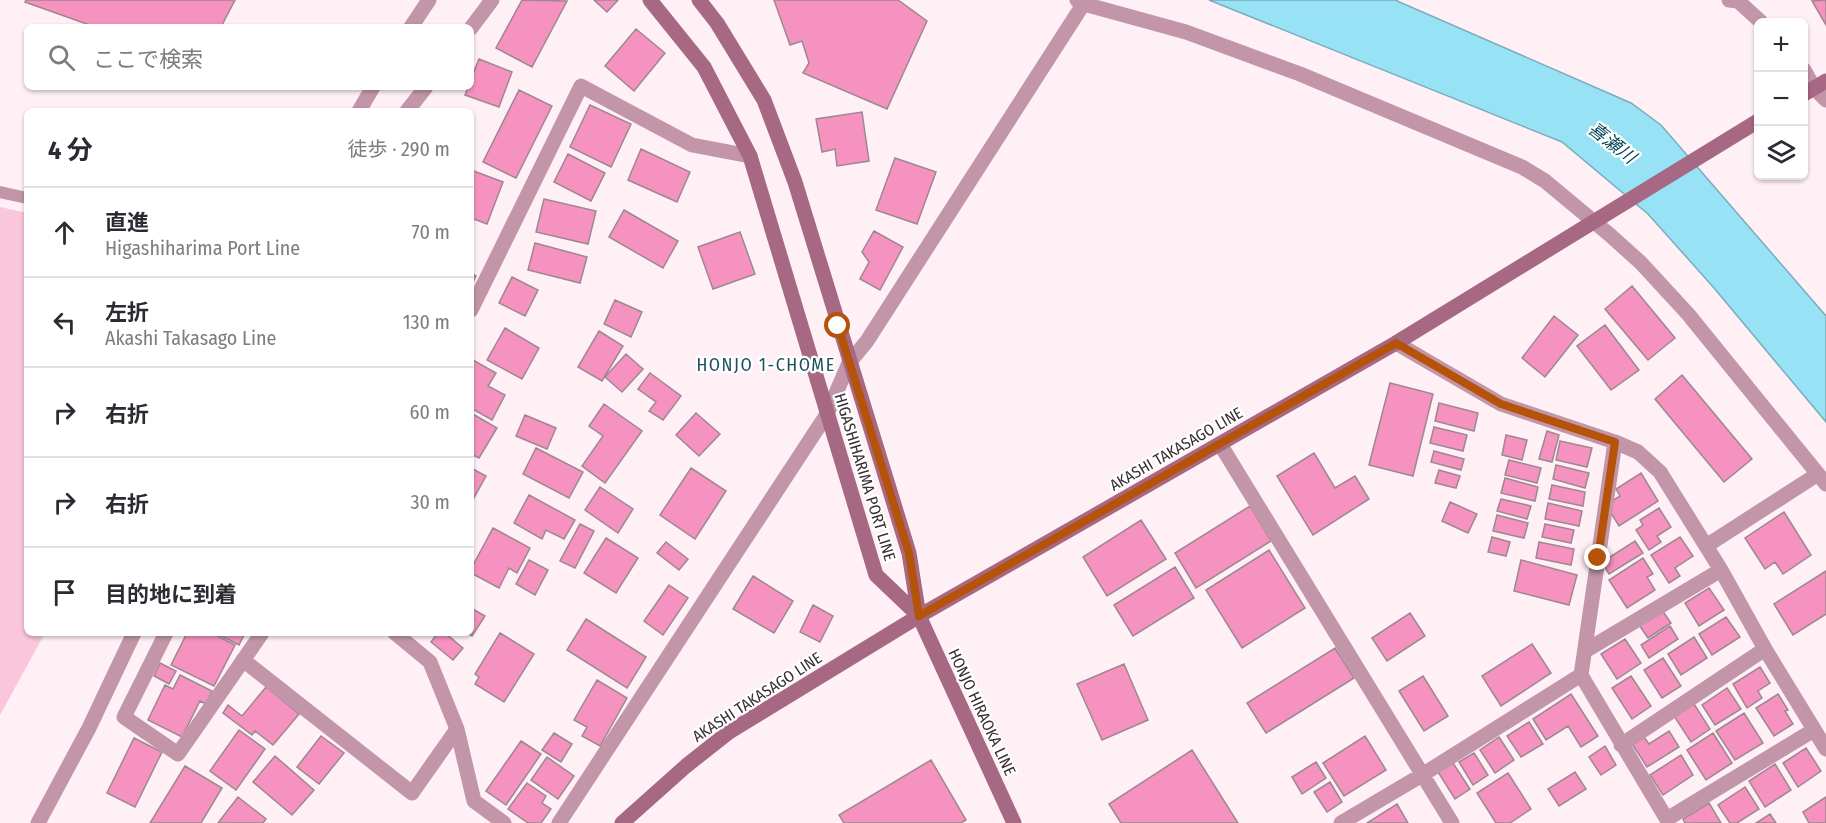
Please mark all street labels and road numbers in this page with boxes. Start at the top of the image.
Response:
street label: HIGASHIHARIMA PORT LINE [830,391,900,563]
street label: AKASHI TAKASAGO LINE [1106,403,1246,495]
street label: HONJO HIRAOKA LINE [944,646,1020,778]
street label: AKASHI TAKASAGO LINE [689,648,825,746]

